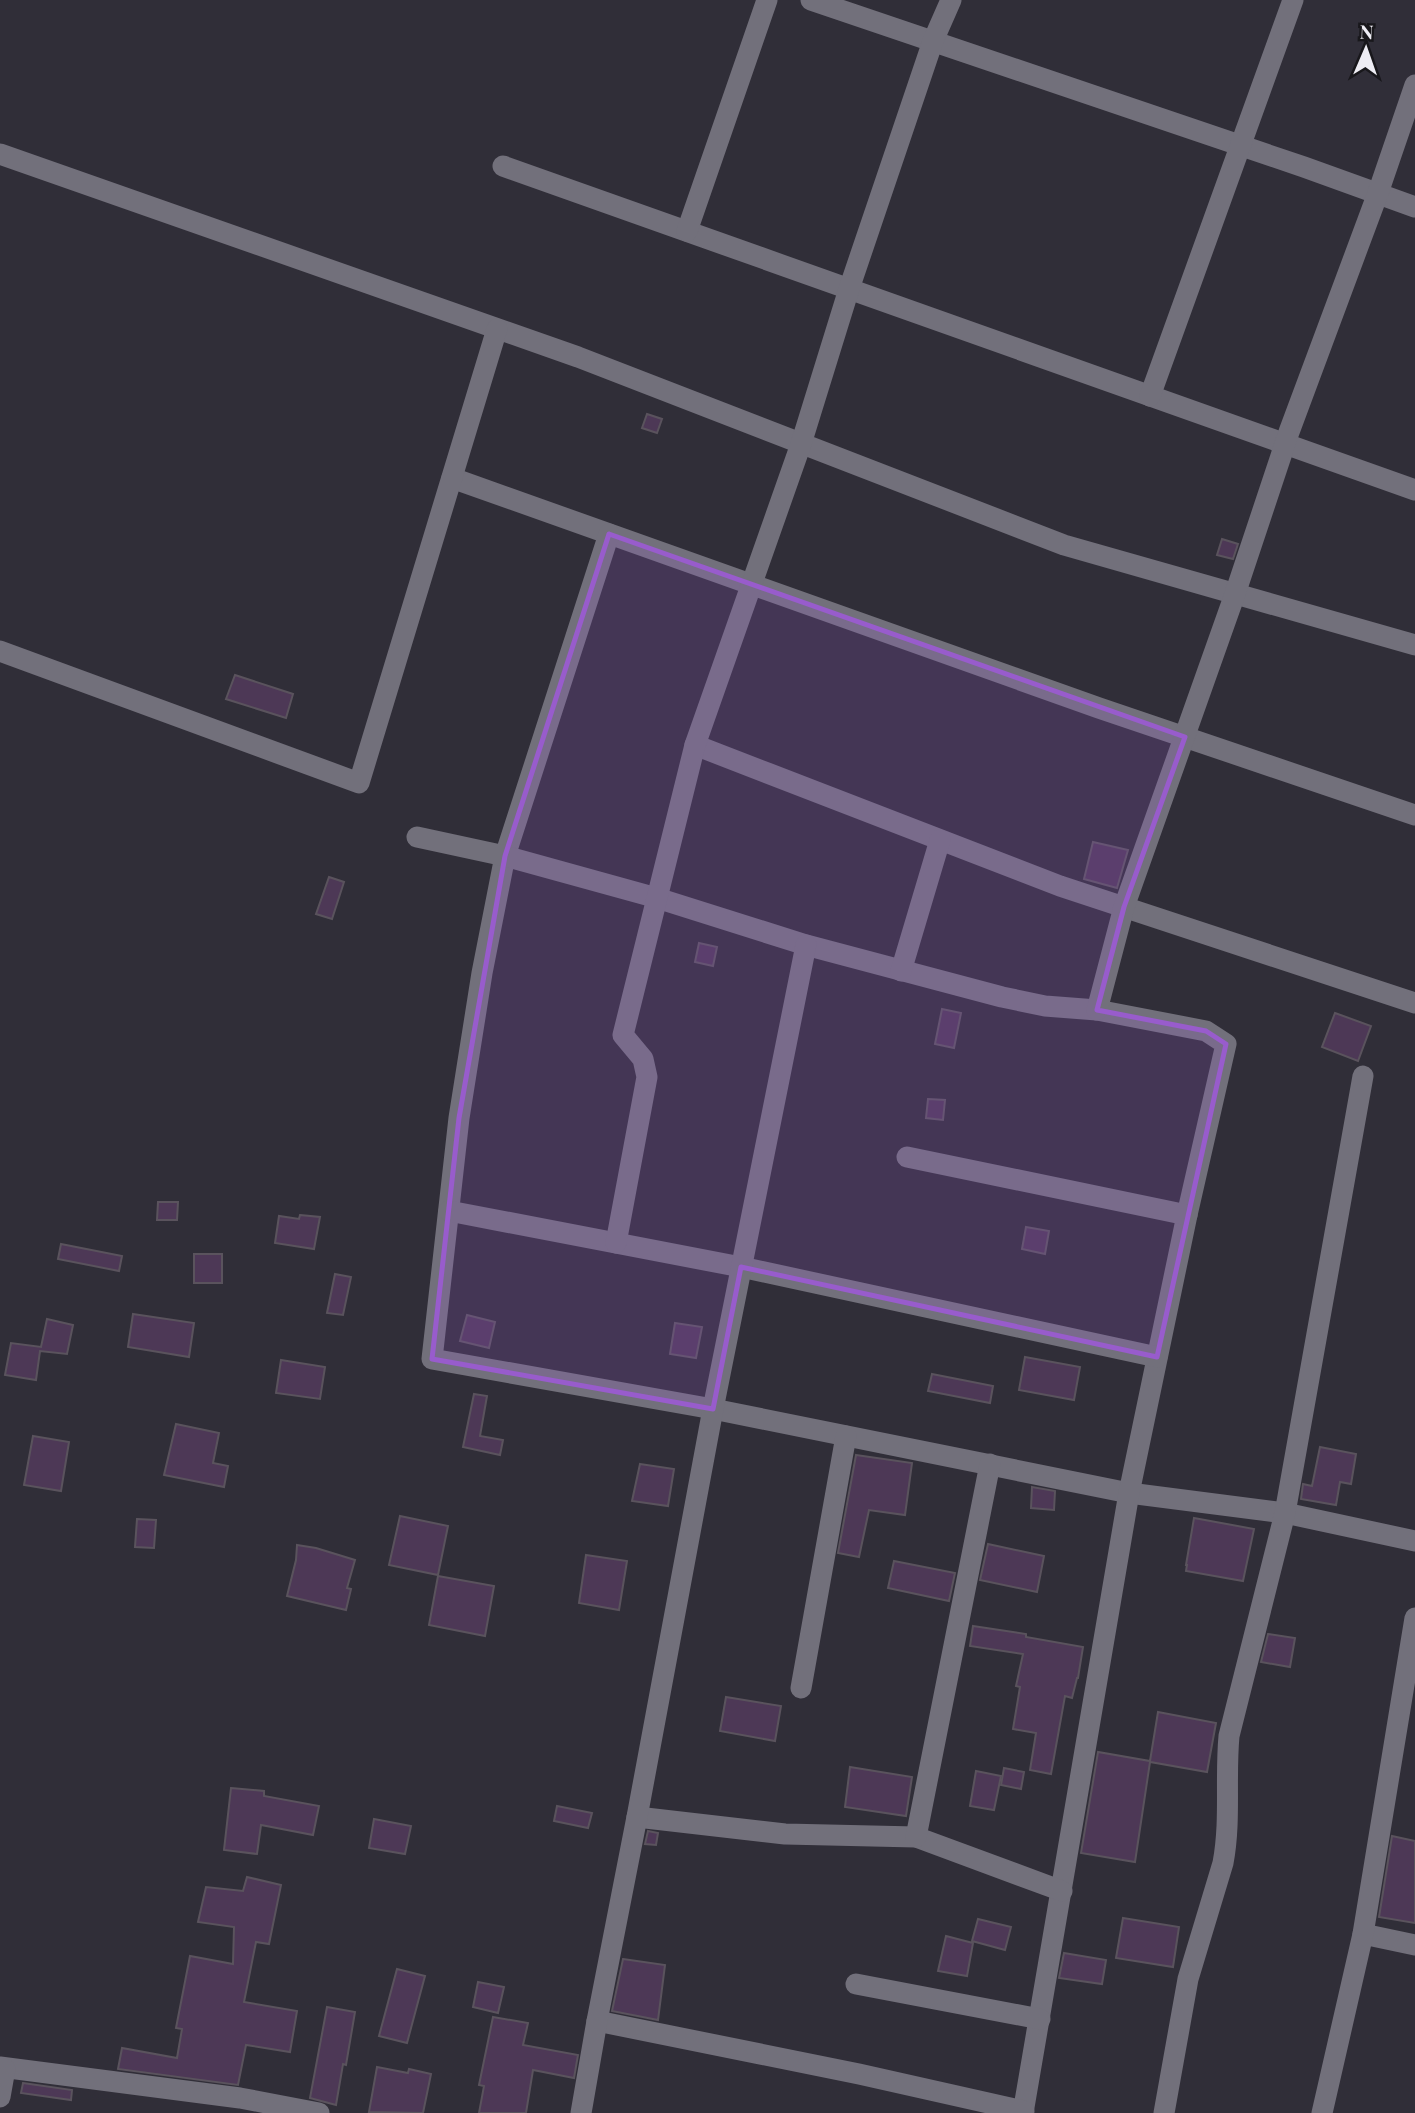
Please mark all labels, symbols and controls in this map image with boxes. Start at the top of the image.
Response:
north arrow [1331,14,1401,84]
text: N [1359,18,1374,44]

